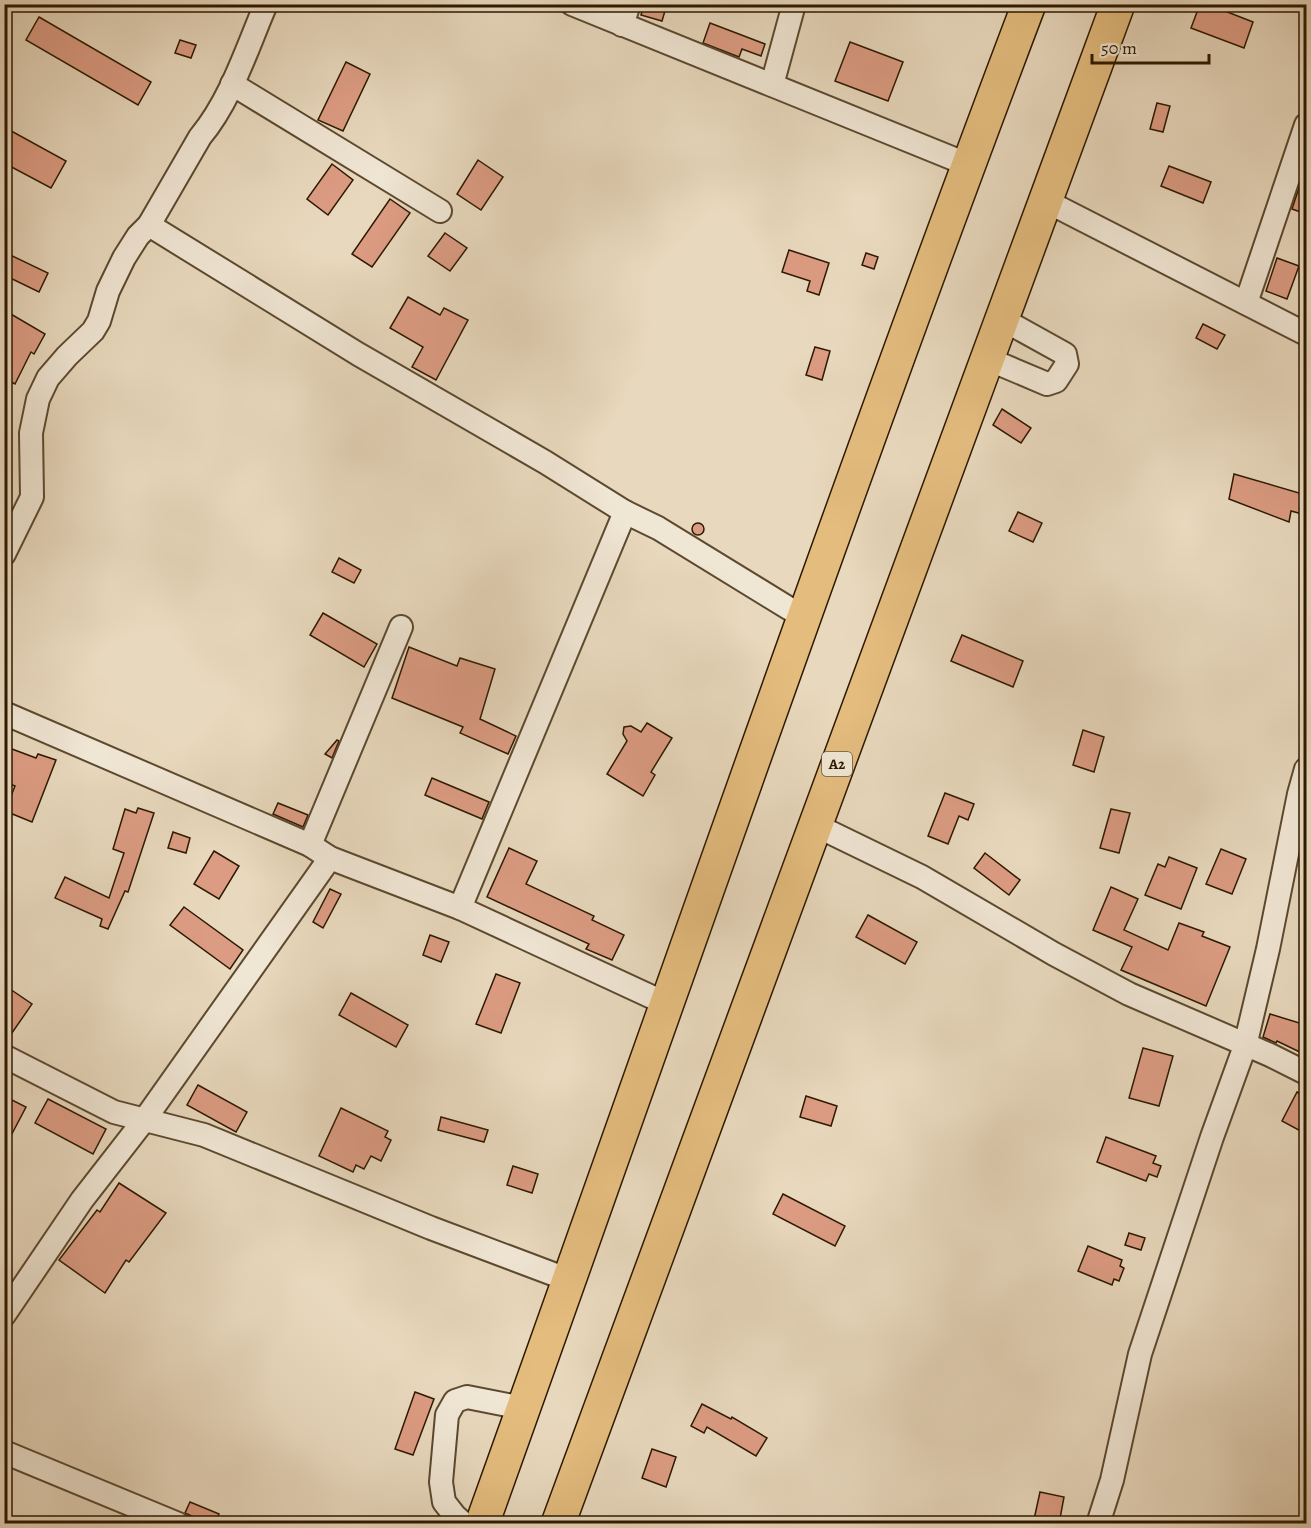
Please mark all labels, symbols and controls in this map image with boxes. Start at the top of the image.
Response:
scale bar [1092,27,1209,65]
text: 50 m [1101,36,1137,60]
road number: A2 [822,752,852,776]

